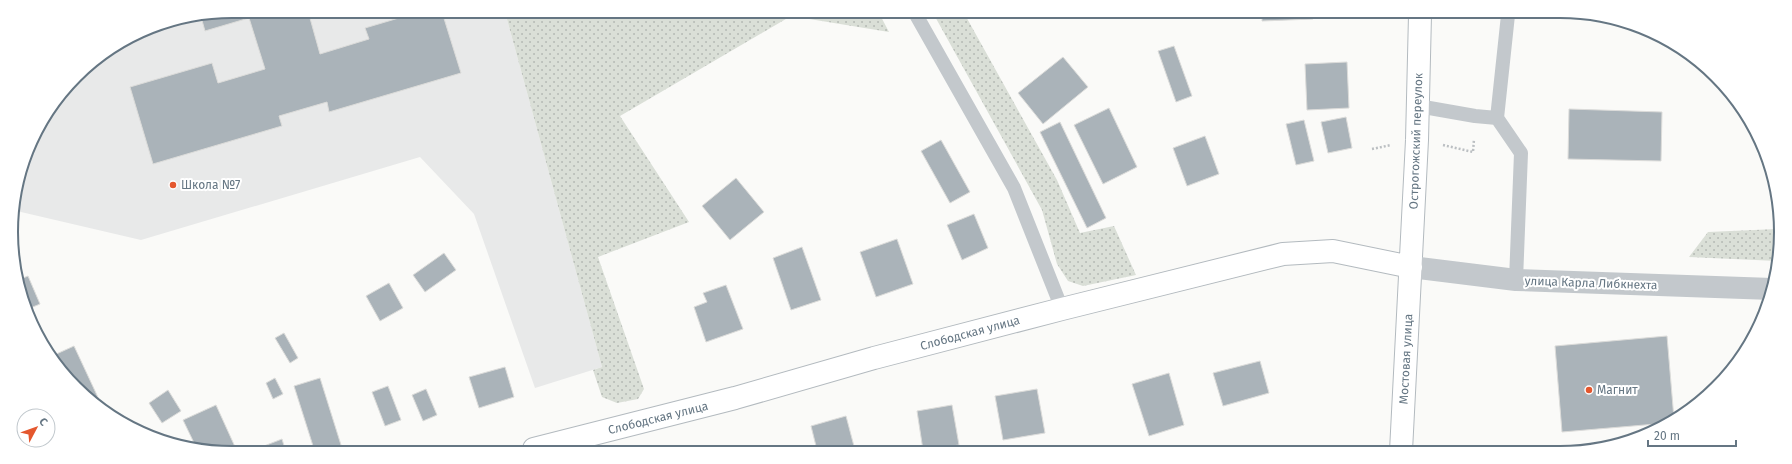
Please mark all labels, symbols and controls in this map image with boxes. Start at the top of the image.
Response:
street label: Острогожский переулок [1407,72,1425,209]
place label: Школа №7 [181,178,240,192]
marker: Школа №7 [168,180,178,190]
street label: улица Карла Либкнехта [1524,274,1658,292]
street label: Слободская улица [919,313,1021,353]
street label: Мостовая улица [1397,313,1415,405]
place label: Магнит [1597,383,1638,397]
marker: Магнит [1584,385,1594,395]
street label: Слободская улица [606,399,710,437]
north arrow [16,408,56,448]
text: С [36,415,51,429]
scale bar [1648,422,1736,448]
text: 20 m [1654,429,1680,443]

